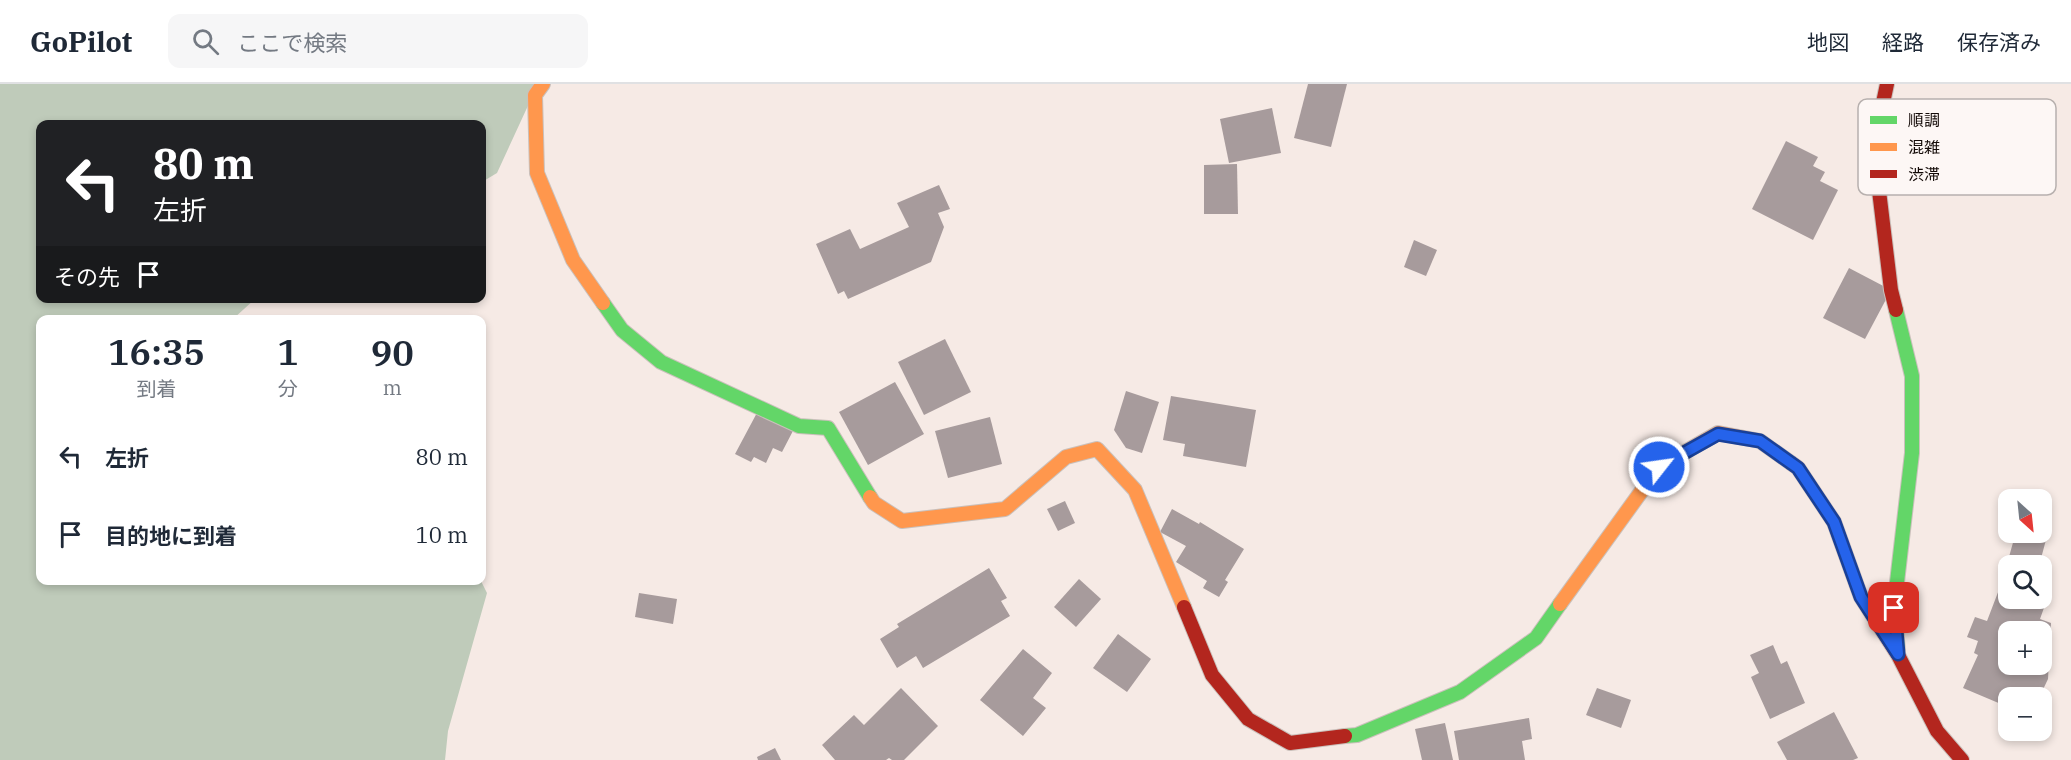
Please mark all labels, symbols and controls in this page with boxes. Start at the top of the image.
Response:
search box [168,14,588,68]
text: GoPilot [30,23,132,60]
icon: search [189,25,222,58]
text: ここで検索 [237,28,347,57]
text: 地図 [1807,28,1849,56]
text: 経路 [1882,28,1924,56]
text: 保存済み [1957,28,2041,56]
legend [1858,99,2056,195]
text: 順調 [1908,110,1940,130]
text: 80 m [153,136,254,191]
text: 混雑 [1908,137,1940,157]
icon: left [54,144,132,222]
text: 渋滞 [1908,164,1940,184]
text: 左折 [153,192,207,227]
icon: arrive [132,258,165,291]
text: その先 [54,262,120,291]
text: 16:35 [108,328,205,375]
text: 1 [277,328,299,375]
text: 90 [371,329,414,376]
text: m [383,374,402,401]
text: 到着 [137,375,177,402]
text: 分 [278,375,298,402]
position arrow [1627,435,1691,499]
icon: left [54,440,87,473]
text: 80 m [416,442,468,471]
text: 左折 [105,443,149,472]
north arrow [1998,489,2052,543]
map controls [1998,489,2052,741]
icon: arrive [54,518,87,551]
text: 10 m [416,520,468,549]
text: 目的地に到着 [105,521,237,550]
button: search [1998,555,2052,609]
pin [1868,582,1919,633]
icon: arrive [1877,591,1910,624]
button: + [1998,621,2052,675]
button: − [1998,687,2052,741]

